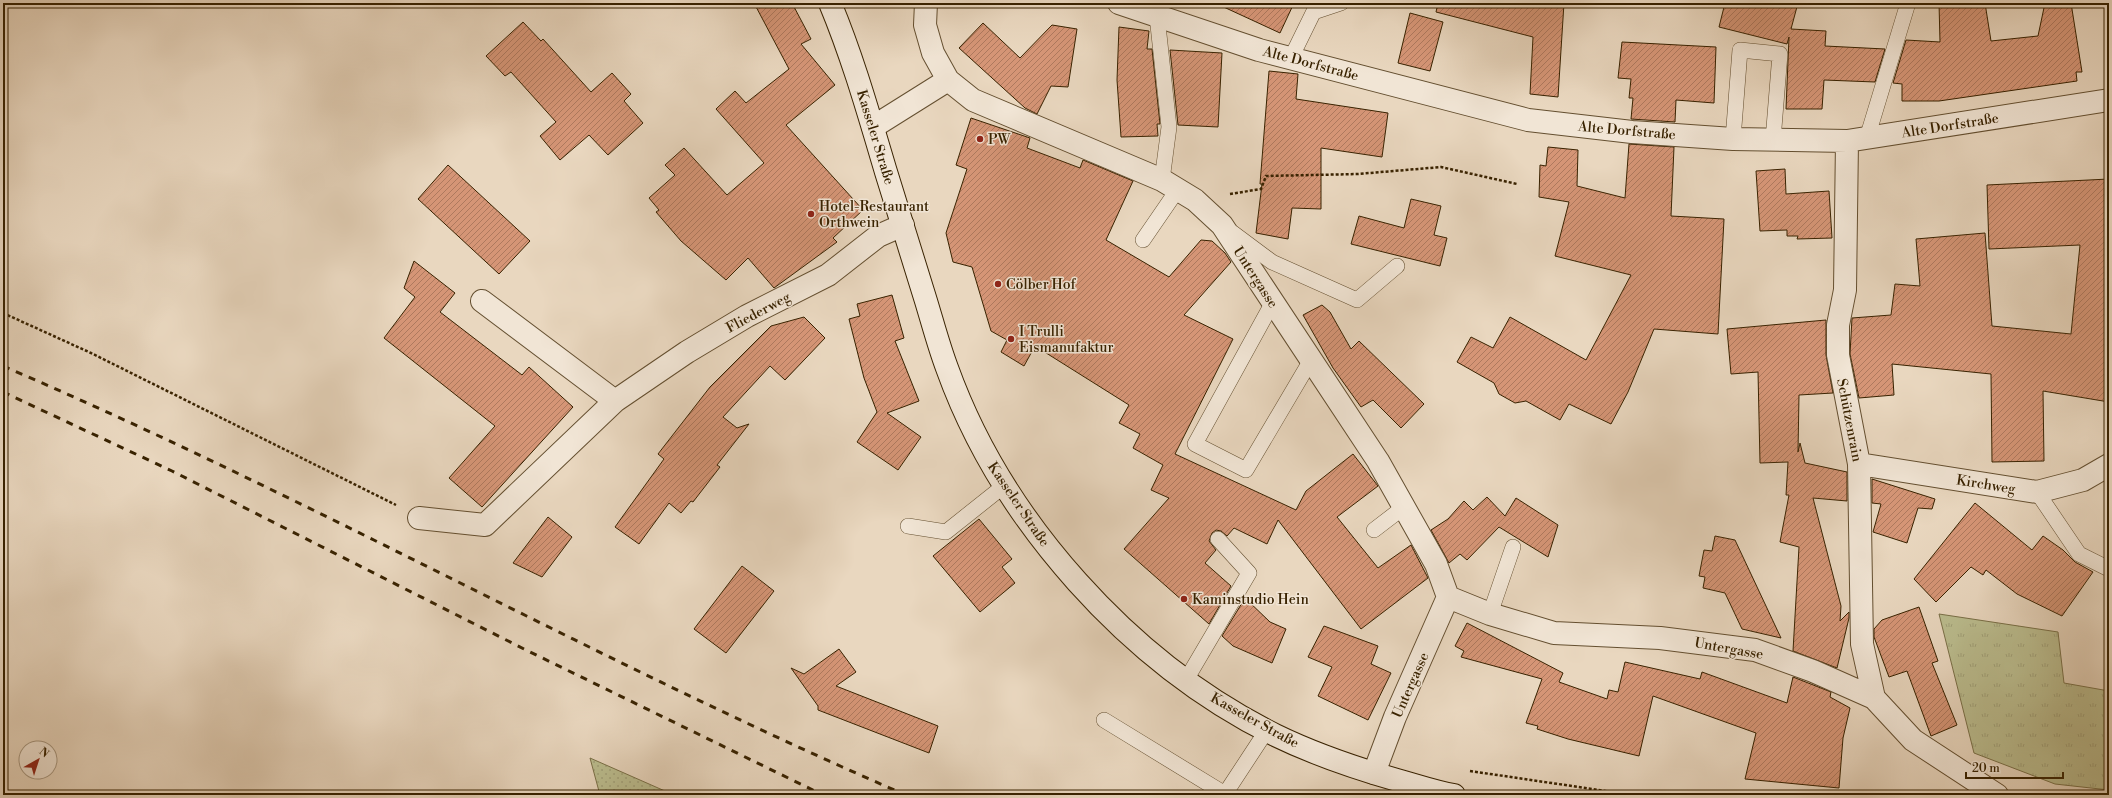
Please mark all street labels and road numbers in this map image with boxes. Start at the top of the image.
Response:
street label: Alte Dorfstraße [1260,42,1360,85]
street label: Kasseler Straße [852,88,898,187]
street label: Alte Dorfstraße [1899,109,2000,143]
street label: Alte Dorfstraße [1576,118,1677,144]
street label: Untergasse [1229,243,1282,312]
street label: Fliederweg [723,288,794,337]
street label: Schützenrain [1832,377,1866,464]
street label: Kasseler Straße [983,459,1053,550]
street label: Kirchweg [1955,471,2018,499]
street label: Untergasse [1693,634,1765,664]
street label: Untergasse [1388,650,1433,721]
street label: Kasseler Straße [1207,689,1302,753]

